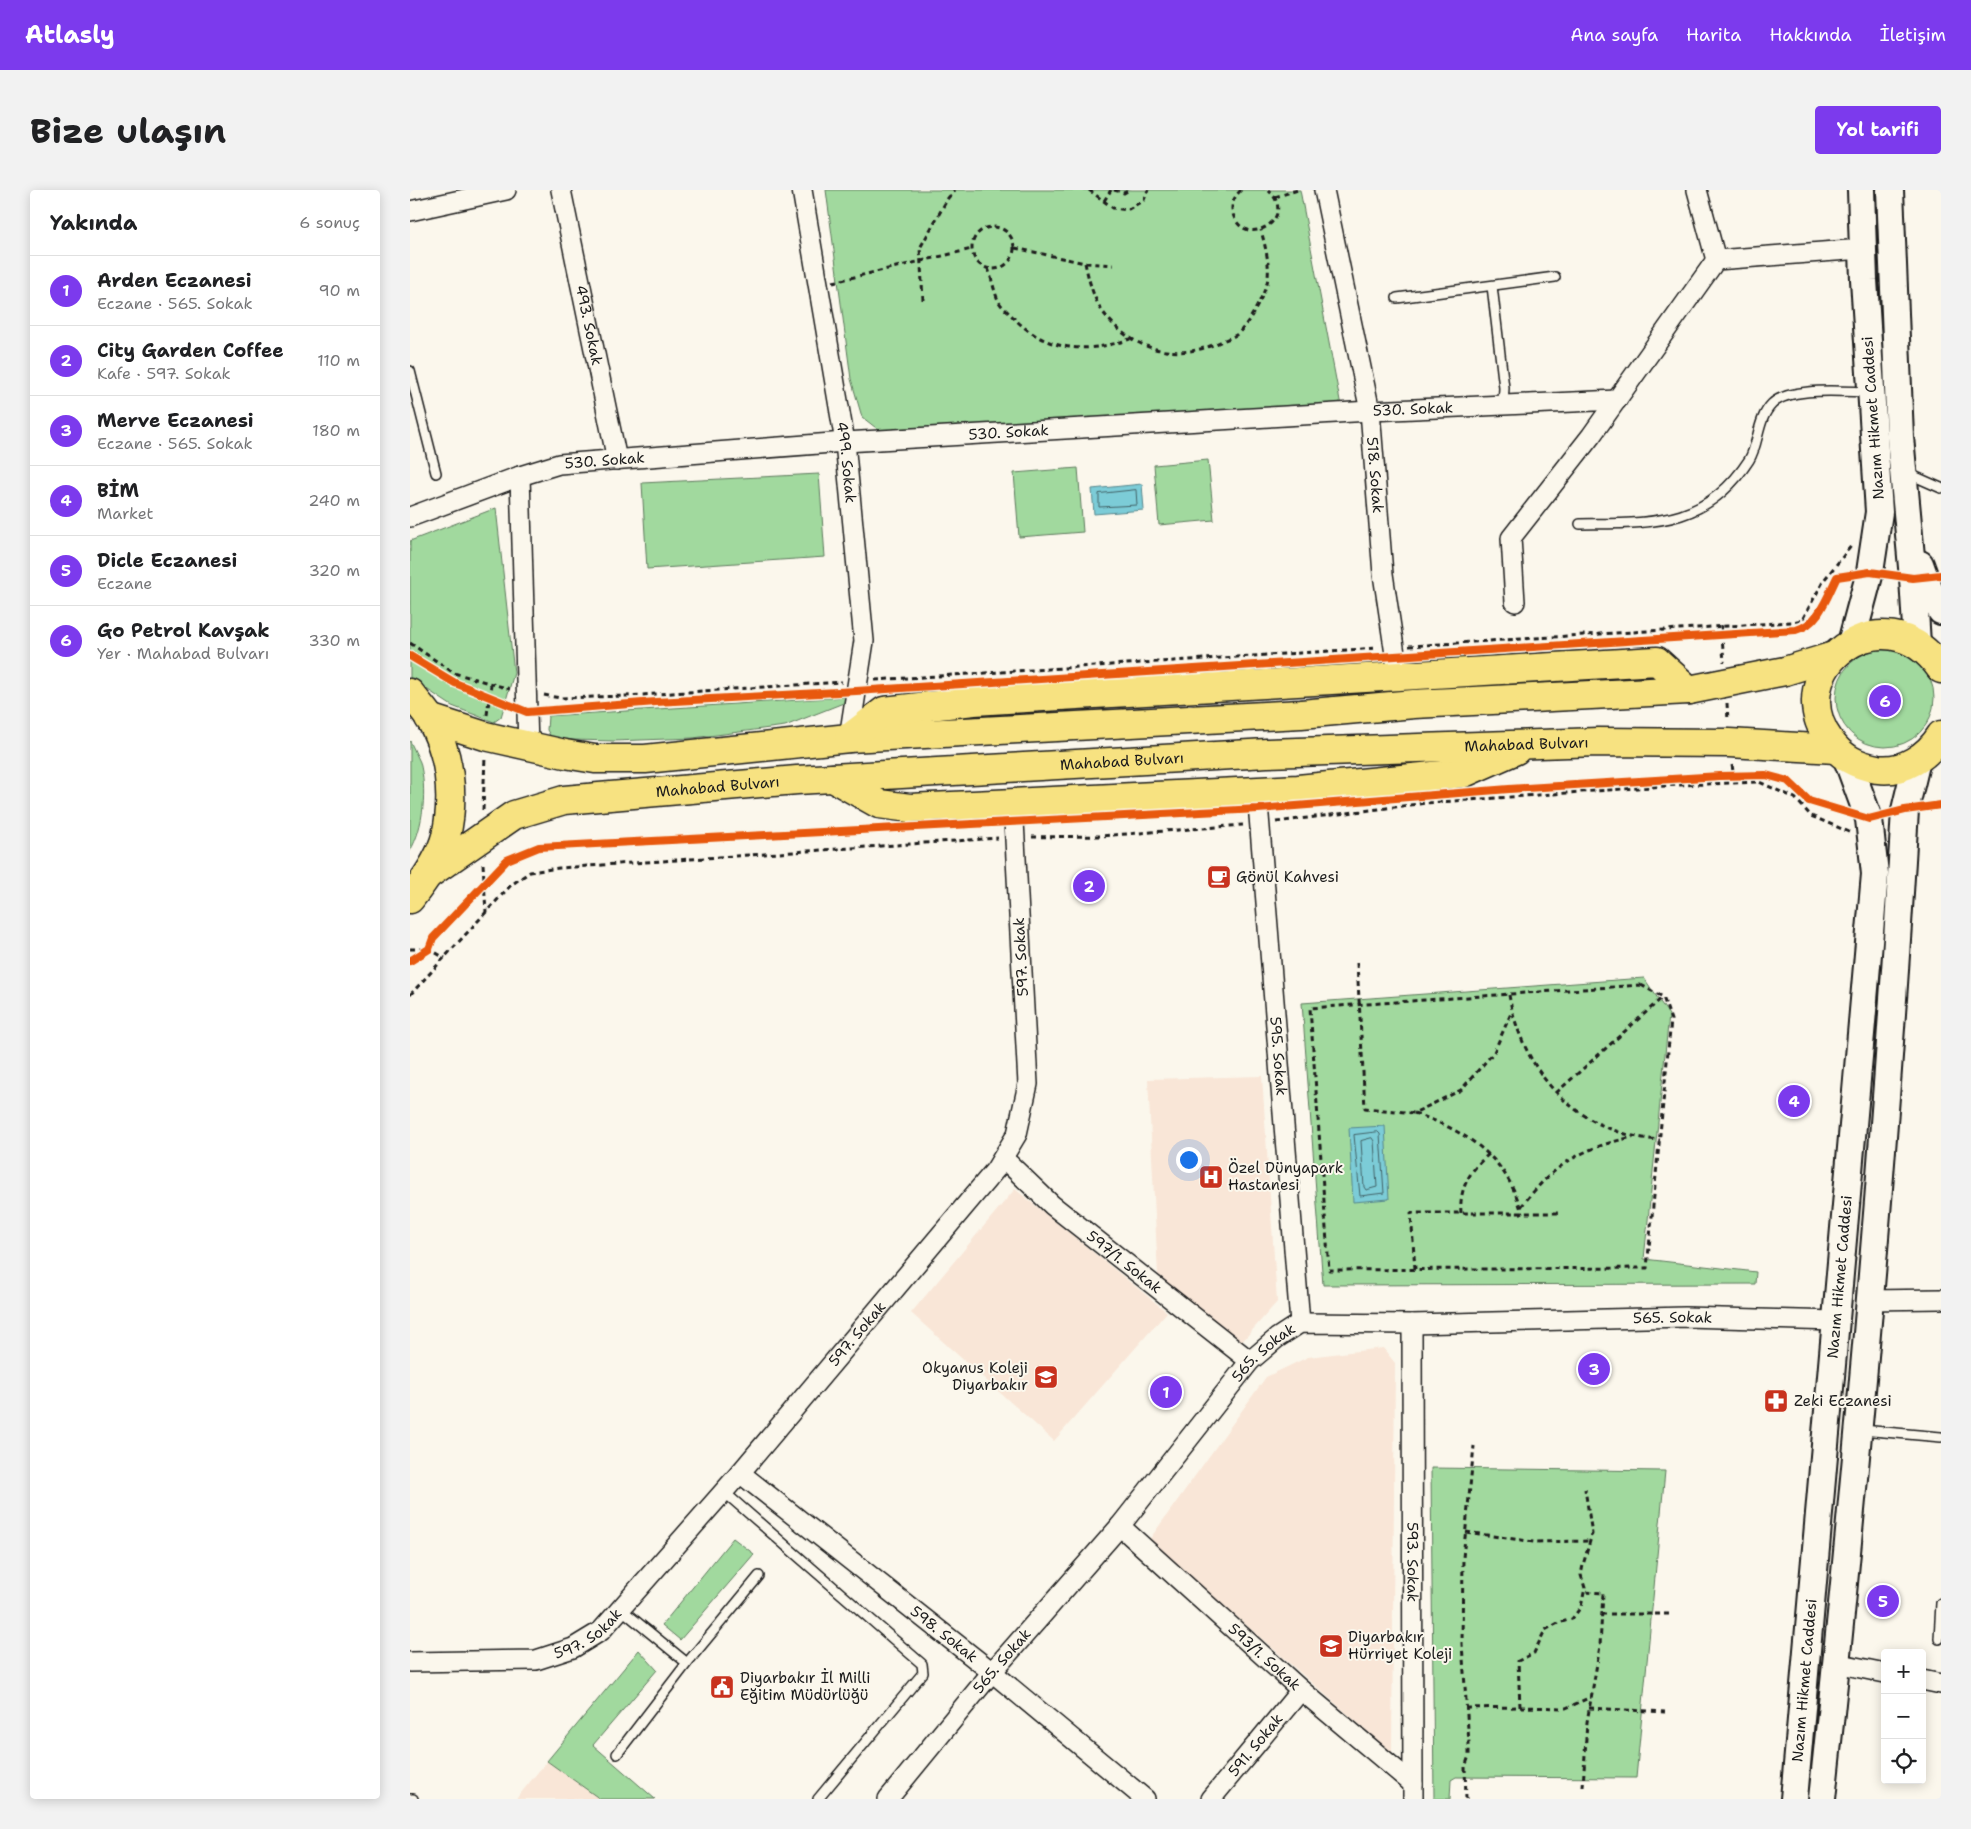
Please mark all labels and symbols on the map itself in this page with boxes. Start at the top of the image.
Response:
street label: 493. Sokak [571,283,607,367]
street label: Nazım Hikmet Caddesi [1857,336,1889,500]
street label: 530. Sokak [1372,397,1454,421]
street label: 499. Sokak [832,420,861,504]
street label: 530. Sokak [968,420,1049,445]
street label: 518. Sokak [1362,436,1388,514]
street label: 530. Sokak [564,447,645,474]
pin: 6 [1869,682,1901,720]
street label: Mahabad Bulvarı [1464,732,1589,756]
street label: Mahabad Bulvarı [1059,748,1185,775]
street label: Mahabad Bulvarı [655,772,781,802]
cafe icon: Gönül Kahvesi [1206,864,1232,890]
pin: 2 [1073,867,1105,905]
place label: Gönül Kahvesi [1236,867,1339,887]
street label: 597. Sokak [1009,917,1033,997]
street label: 595. Sokak [1265,1016,1292,1097]
pin: 4 [1778,1082,1810,1120]
your location [1176,1147,1202,1173]
place label: Özel Dünyapark Hastanesi [1228,1158,1343,1195]
hospital icon: Özel Dünyapark Hastanesi [1198,1164,1224,1190]
street label: Nazım Hikmet Caddesi [1823,1194,1857,1360]
street label: 597/1. Sokak [1083,1226,1166,1298]
street label: 597. Sokak [824,1297,890,1371]
street label: 565. Sokak [1633,1307,1713,1328]
street label: 565. Sokak [1227,1319,1299,1386]
pin: 3 [1578,1350,1610,1388]
place label: Okyanus Koleji Diyarbakır [922,1358,1028,1395]
school or university icon: Okyanus Koleji Diyarbakır [1033,1364,1059,1390]
pin: 1 [1150,1373,1182,1411]
pharmacy icon: Zeki Eczanesi [1763,1388,1789,1414]
place label: Zeki Eczanesi [1794,1391,1892,1411]
street label: 593. Sokak [1402,1522,1423,1602]
pin: 5 [1867,1582,1899,1620]
street label: Nazım Hikmet Caddesi [1787,1598,1821,1763]
street label: 598. Sokak [906,1601,982,1667]
street label: 597. Sokak [551,1604,626,1664]
street label: 593/1. Sokak [1224,1619,1305,1695]
street label: 565. Sokak [968,1624,1036,1698]
place label: Diyarbakır Hürriyet Koleji [1348,1627,1452,1664]
school or university icon: Diyarbakır Hürriyet Koleji [1318,1633,1344,1659]
place label: Diyarbakır İl Milli Eğitim Müdürlüğü [740,1668,870,1705]
public building icon: Diyarbakır İl Milli Eğitim Müdürlüğü [709,1674,735,1700]
street label: 591. Sokak [1224,1709,1287,1781]

